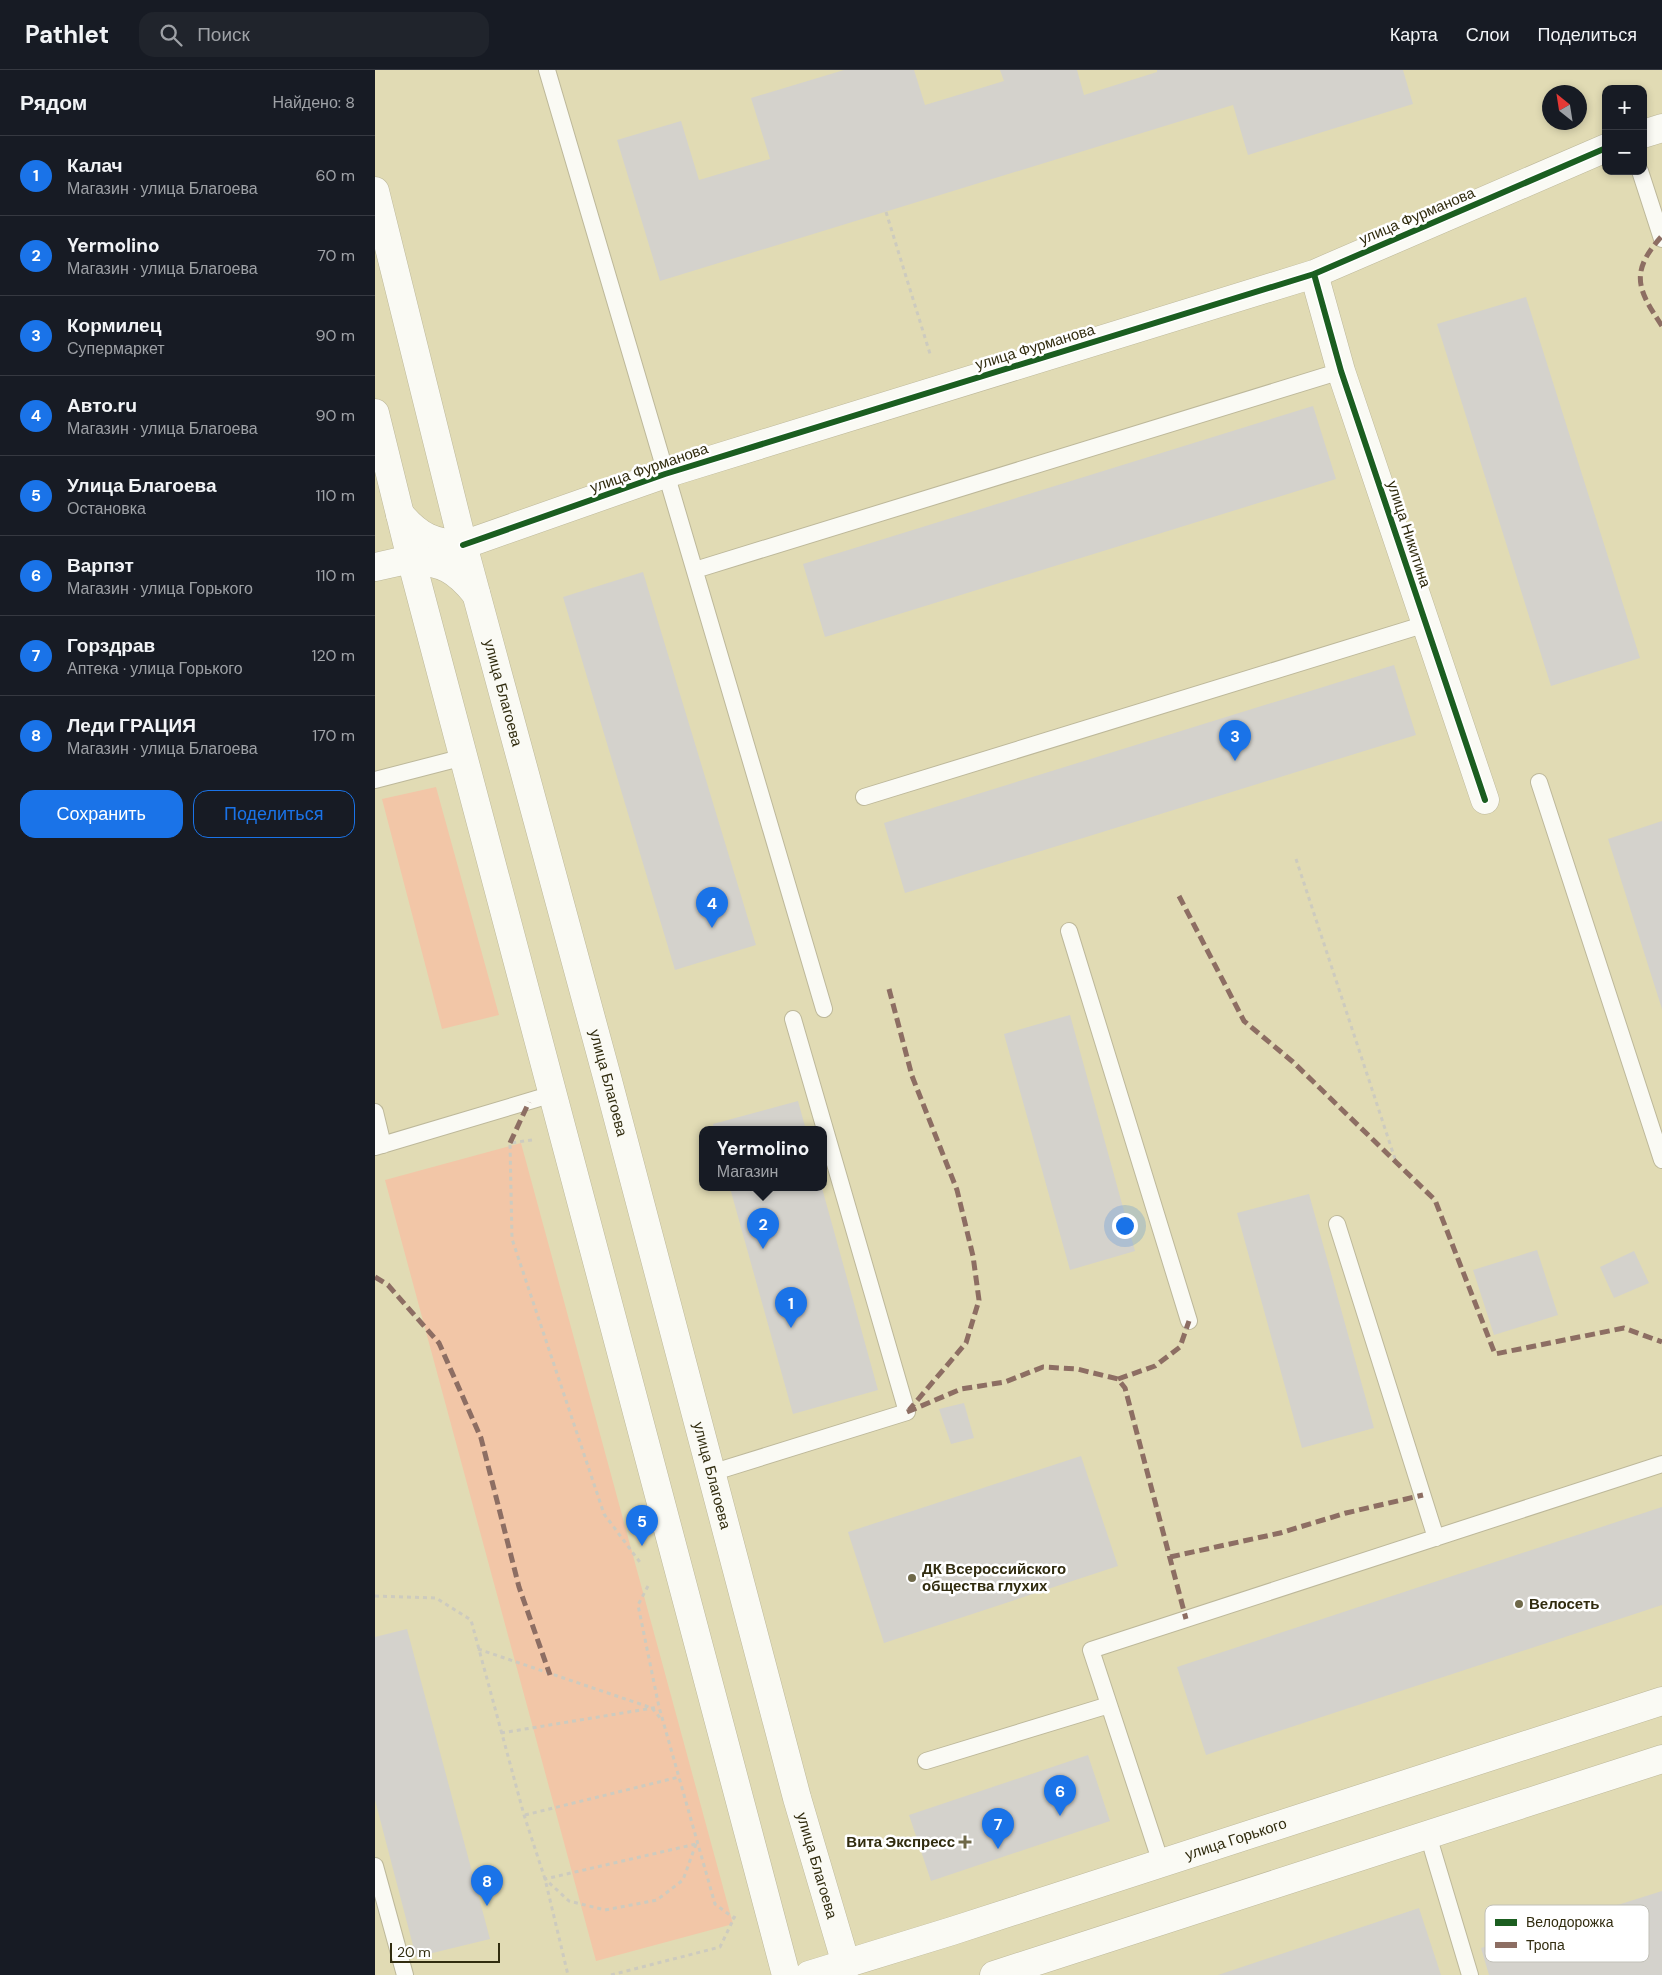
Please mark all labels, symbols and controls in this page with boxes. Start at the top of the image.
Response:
search box [139,12,489,57]
text: Pathlet [25,19,109,50]
icon: search [157,21,185,49]
text: Поиск [197,22,250,47]
text: Карта [1390,23,1438,47]
text: Слои [1466,23,1510,47]
text: Поделиться [1538,23,1637,47]
north arrow [1542,85,1587,130]
map controls [1602,85,1647,175]
button: + [1602,85,1647,130]
text: Рядом [20,89,87,117]
text: Найдено: 8 [272,92,355,113]
button: − [1602,130,1647,175]
text: Калач [67,153,123,178]
text: 1 [33,165,39,186]
text: 60 m [315,165,355,186]
text: Магазин · улица Благоева [67,178,258,199]
street label: улица Фурманова [1356,182,1478,249]
text: Yermolino [67,233,160,258]
text: 2 [31,245,41,266]
text: 70 m [317,245,355,266]
text: Магазин · улица Благоева [67,258,258,279]
text: Кормилец [67,313,161,338]
street label: улица Фурманова [973,319,1098,375]
text: 3 [31,325,41,346]
text: 90 m [315,325,355,346]
text: Супермаркет [67,338,165,359]
text: Авто.ru [67,393,137,418]
text: 4 [31,405,41,426]
text: 90 m [315,405,355,426]
text: Магазин · улица Благоева [67,418,258,439]
street label: улица Фурманова [587,438,711,498]
text: Улица Благоева [67,473,216,498]
street label: улица Никитина [1382,478,1436,591]
text: 5 [31,485,41,506]
text: 110 m [316,485,355,506]
text: Остановка [67,498,146,519]
text: Варпэт [67,553,134,578]
text: 6 [31,565,41,586]
text: 110 m [316,565,355,586]
text: Магазин · улица Горького [67,578,253,599]
text: Горздрав [67,633,155,658]
street label: улица Благоева [479,637,527,749]
text: 7 [32,645,40,666]
text: 120 m [311,645,355,666]
text: Аптека · улица Горького [67,658,243,679]
text: Леди ГРАЦИЯ [67,713,196,738]
pin: 3 [1219,720,1251,761]
text: 8 [31,725,41,746]
text: 170 m [312,725,355,746]
text: Магазин · улица Благоева [67,738,258,759]
button: Сохранить [20,790,183,838]
button: Поделиться [193,790,355,838]
pin: 4 [696,887,728,928]
street label: улица Благоева [585,1027,632,1139]
popup [699,1126,827,1191]
text: Yermolino [717,1136,809,1161]
text: Магазин [717,1161,778,1182]
pin: 2 [747,1208,779,1249]
your location [1112,1213,1138,1239]
pin: 1 [775,1287,807,1328]
street label: улица Благоева [688,1420,736,1532]
pin: 5 [626,1505,658,1546]
place label: ДК Всероссийского общества глухих [922,1559,1066,1596]
marker: ДК Всероссийского общества глухих [906,1572,918,1584]
place label: Велосеть [1529,1594,1600,1614]
marker: Велосеть [1513,1598,1525,1610]
pin: 6 [1044,1775,1076,1816]
pin: 7 [982,1808,1014,1849]
street label: улица Благоева [792,1810,842,1922]
street label: улица Горького [1183,1813,1289,1865]
place label: Вита Экспресс [846,1832,955,1852]
marker: Вита Экспресс [959,1836,971,1848]
pin: 8 [471,1865,503,1906]
legend [1485,1905,1649,1962]
text: Велодорожка [1526,1913,1614,1931]
text: Тропа [1526,1936,1565,1954]
scale bar [390,1940,500,1963]
text: 20 m [397,1943,431,1961]

